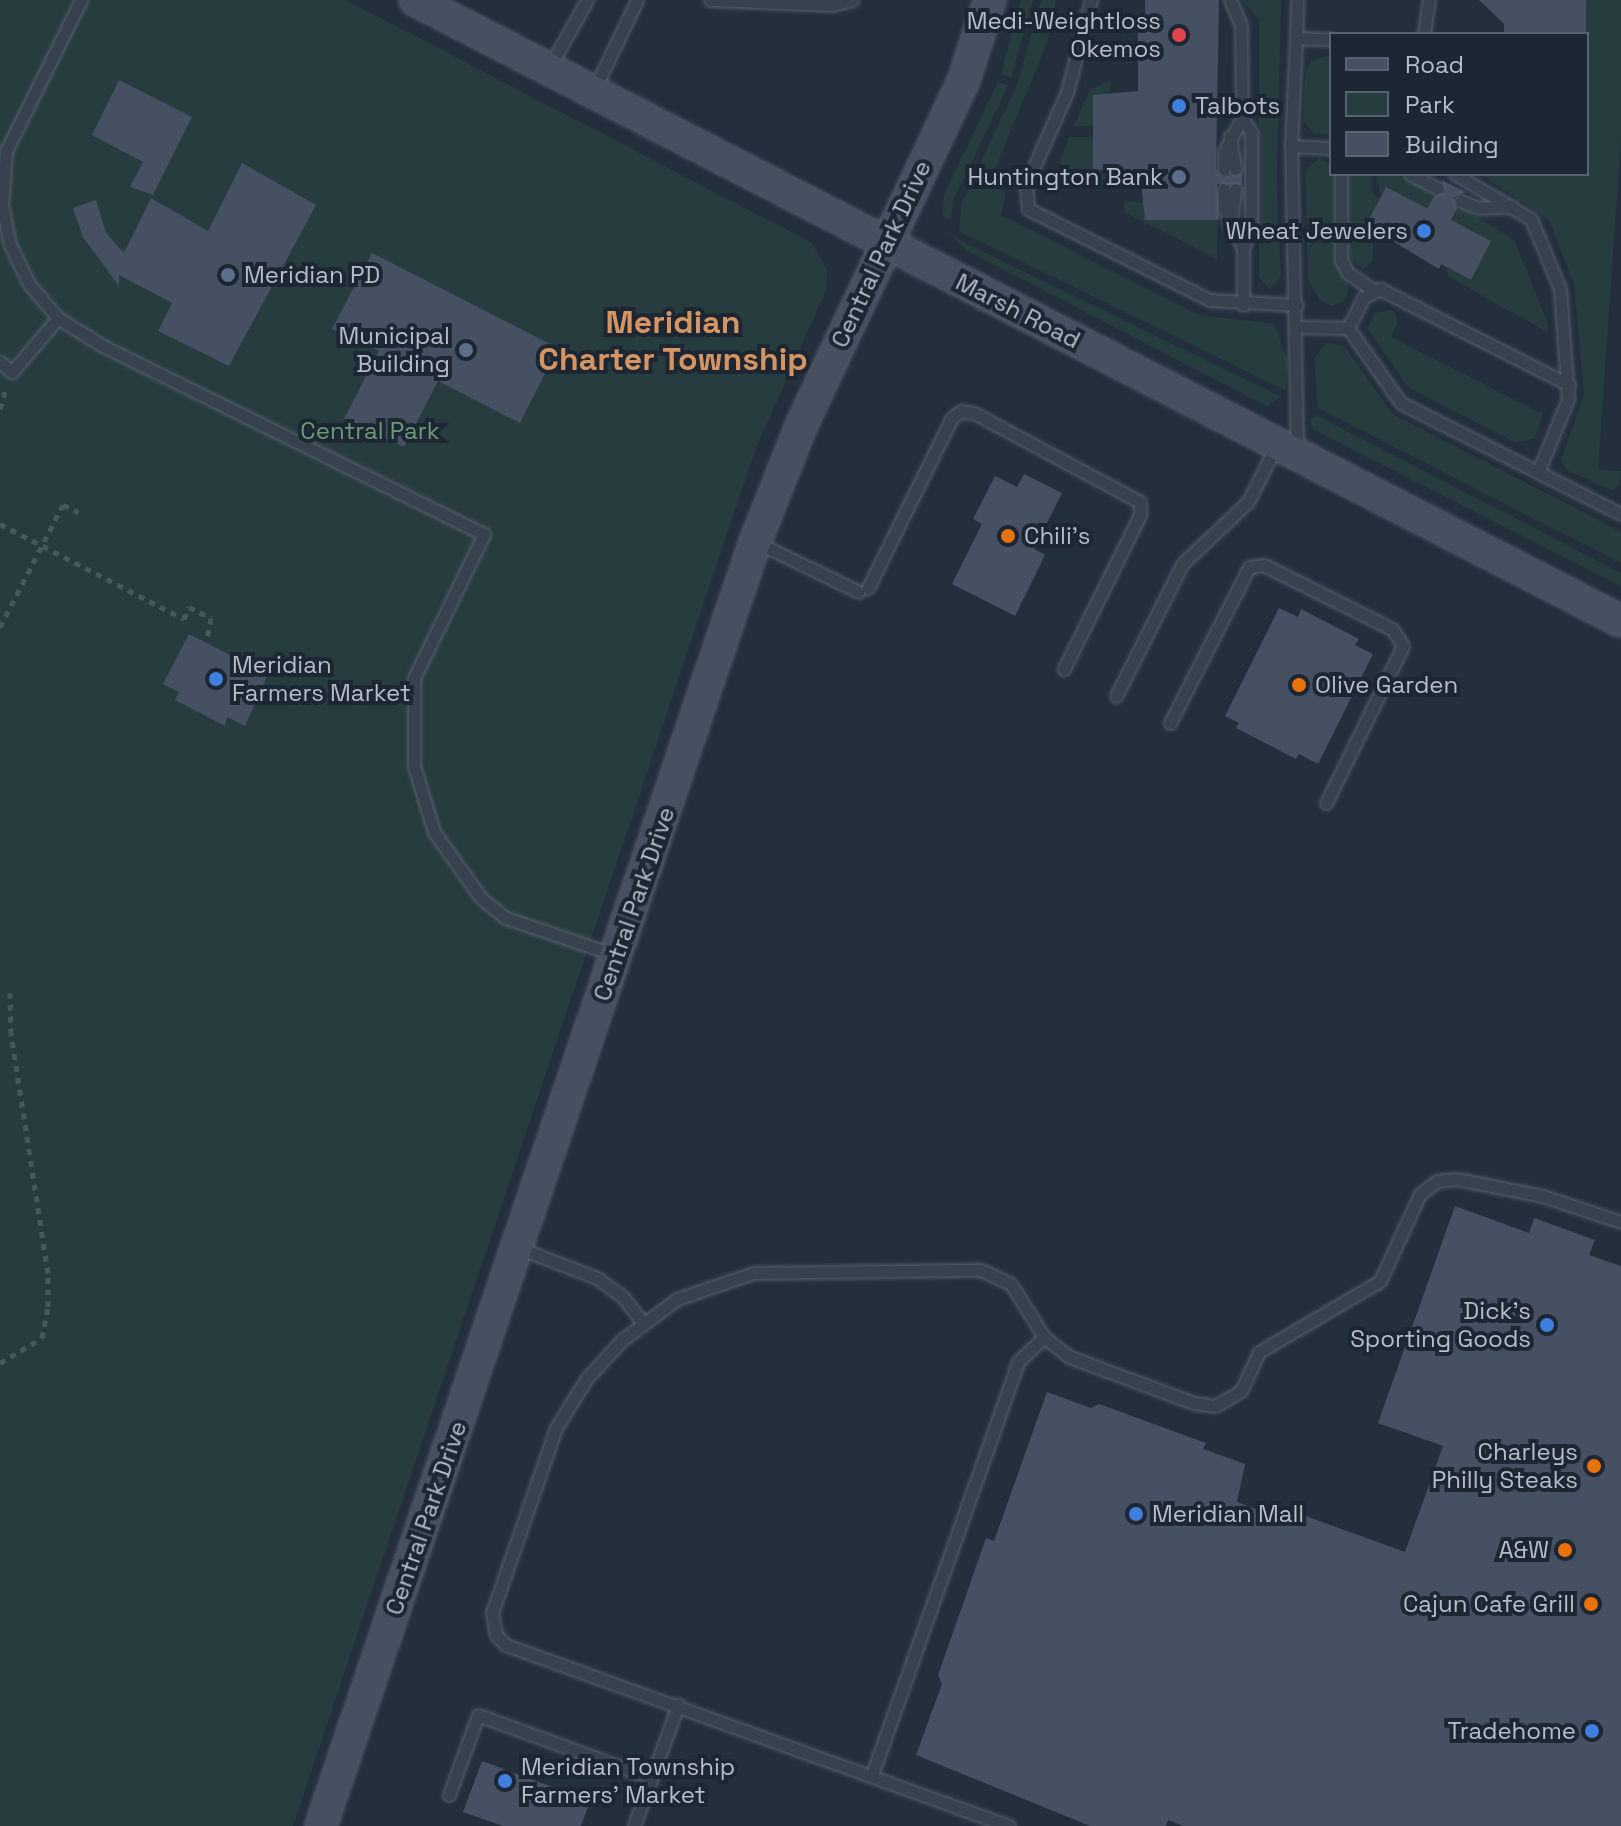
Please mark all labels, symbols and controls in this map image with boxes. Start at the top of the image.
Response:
place label: Medi-Weightloss Okemos [967,7,1161,63]
marker: Medi-Weightloss Okemos [1168,24,1190,46]
legend [1329,32,1589,176]
text: Road [1405,49,1464,80]
text: Park [1405,89,1455,120]
place label: Talbots [1195,92,1280,120]
marker: Talbots [1170,97,1188,115]
text: Building [1405,129,1499,160]
street label: Central Park Drive [825,156,937,352]
place label: Huntington Bank [968,163,1163,191]
marker: Huntington Bank [1170,168,1188,186]
place label: Wheat Jewelers [1226,217,1408,245]
marker: Wheat Jewelers [1415,222,1433,240]
place label: Meridian PD [244,261,380,289]
marker: Meridian PD [219,266,237,284]
street label: Marsh Road [951,267,1085,355]
district label: Meridian Charter Township [538,304,808,379]
place label: Municipal Building [339,322,450,378]
marker: Municipal Building [457,341,475,359]
park label: Central Park [300,417,440,445]
place label: Chili's [1024,522,1090,550]
marker: Chili's [999,527,1017,545]
place label: Meridian Farmers Market [232,651,411,707]
marker: Meridian Farmers Market [207,670,225,688]
place label: Olive Garden [1315,671,1458,699]
marker: Olive Garden [1290,676,1308,694]
street label: Central Park Drive [587,803,681,1005]
place label: Dick's Sporting Goods [1350,1297,1531,1353]
marker: Dick's Sporting Goods [1538,1316,1556,1334]
street label: Central Park Drive [379,1417,473,1619]
place label: Charleys Philly Steaks [1432,1438,1578,1494]
marker: Charleys Philly Steaks [1585,1457,1603,1475]
place label: Meridian Mall [1152,1500,1304,1528]
marker: Meridian Mall [1127,1505,1145,1523]
place label: A&W [1498,1536,1549,1564]
marker: A&W [1556,1541,1574,1559]
place label: Cajun Cafe Grill [1403,1590,1575,1618]
marker: Cajun Cafe Grill [1582,1595,1600,1613]
place label: Tradehome [1448,1717,1576,1745]
marker: Tradehome [1583,1722,1601,1740]
place label: Meridian Township Farmers' Market [521,1753,736,1809]
marker: Meridian Township Farmers' Market [496,1772,514,1790]

